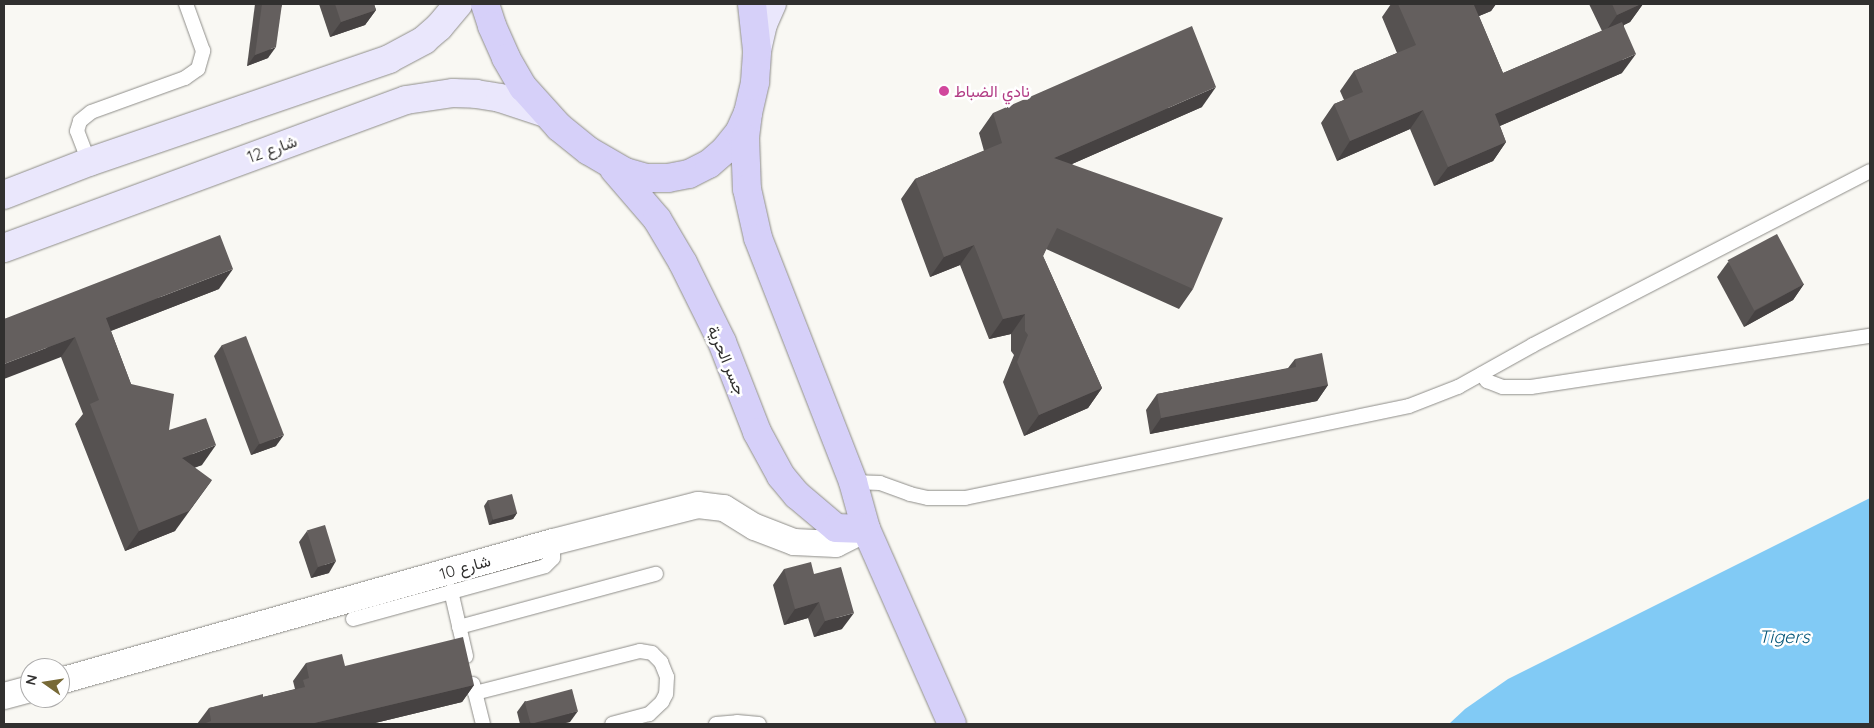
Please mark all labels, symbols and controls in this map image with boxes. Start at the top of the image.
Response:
place label: نادي الضباط [954,81,1030,101]
marker: نادي الضباط [938,85,950,97]
street label: شارع 12 [245,131,299,167]
street label: جسر الحرية [704,322,750,398]
street label: شارع 10 [437,551,493,583]
water label: Tigers [1758,626,1810,648]
north arrow [20,658,70,708]
text: N [21,673,41,687]

